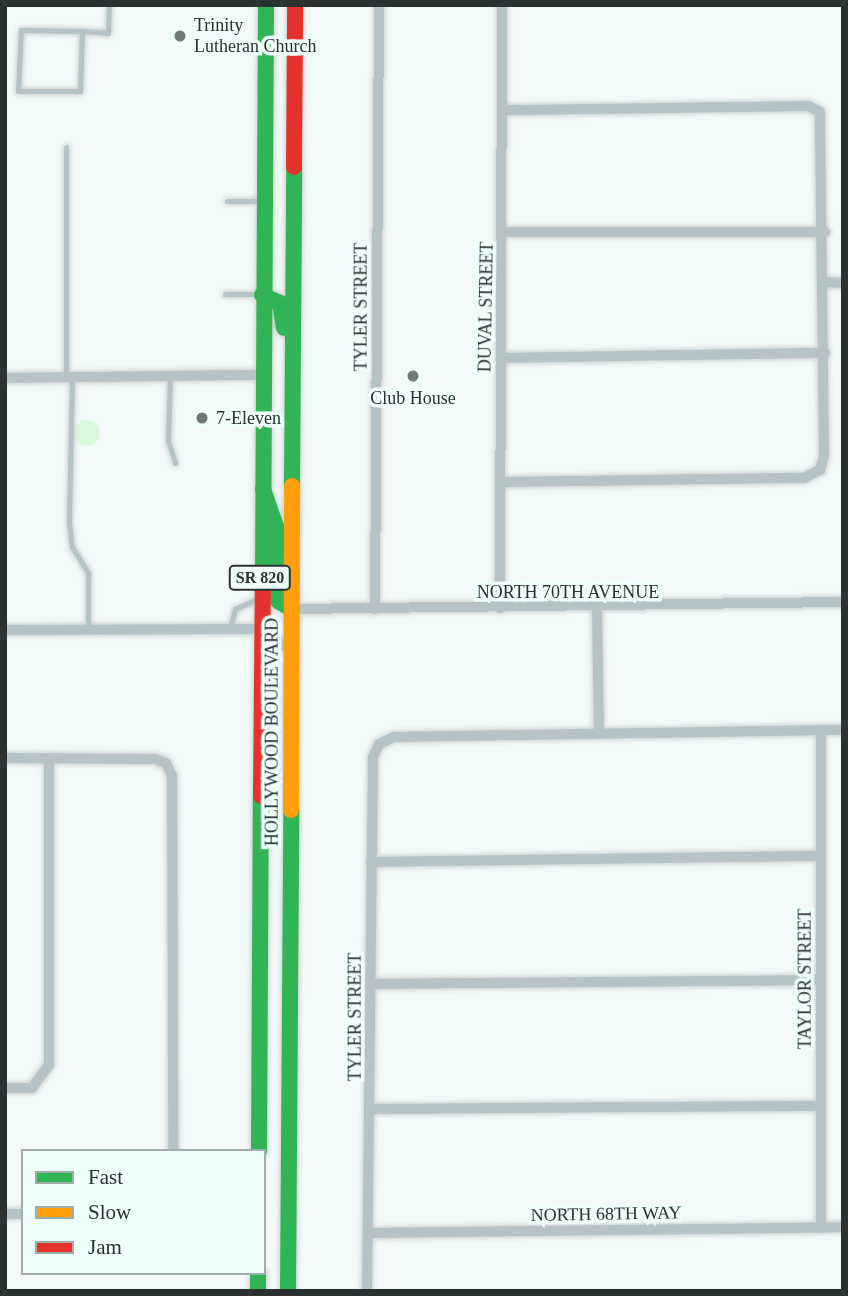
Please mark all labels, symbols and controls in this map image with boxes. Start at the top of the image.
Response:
place label: Trinity Lutheran Church [194,15,316,58]
marker: Trinity Lutheran Church [172,28,188,44]
street label: DUVAL STREET [474,241,498,373]
street label: TYLER STREET [350,243,372,371]
marker: Club House [405,368,421,384]
place label: Club House [370,387,456,409]
place label: 7-Eleven [216,407,281,429]
marker: 7-Eleven [194,410,210,426]
road number: SR 820 [229,566,292,590]
street label: NORTH 70TH AVENUE [476,581,660,603]
street label: HOLLYWOOD BOULEVARD [261,618,283,846]
street label: TAYLOR STREET [794,909,816,1049]
street label: TYLER STREET [344,953,366,1081]
legend [21,1149,266,1275]
text: Fast [88,1165,123,1189]
text: Slow [88,1200,131,1224]
street label: NORTH 68TH WAY [530,1202,682,1226]
text: Jam [88,1235,122,1259]

